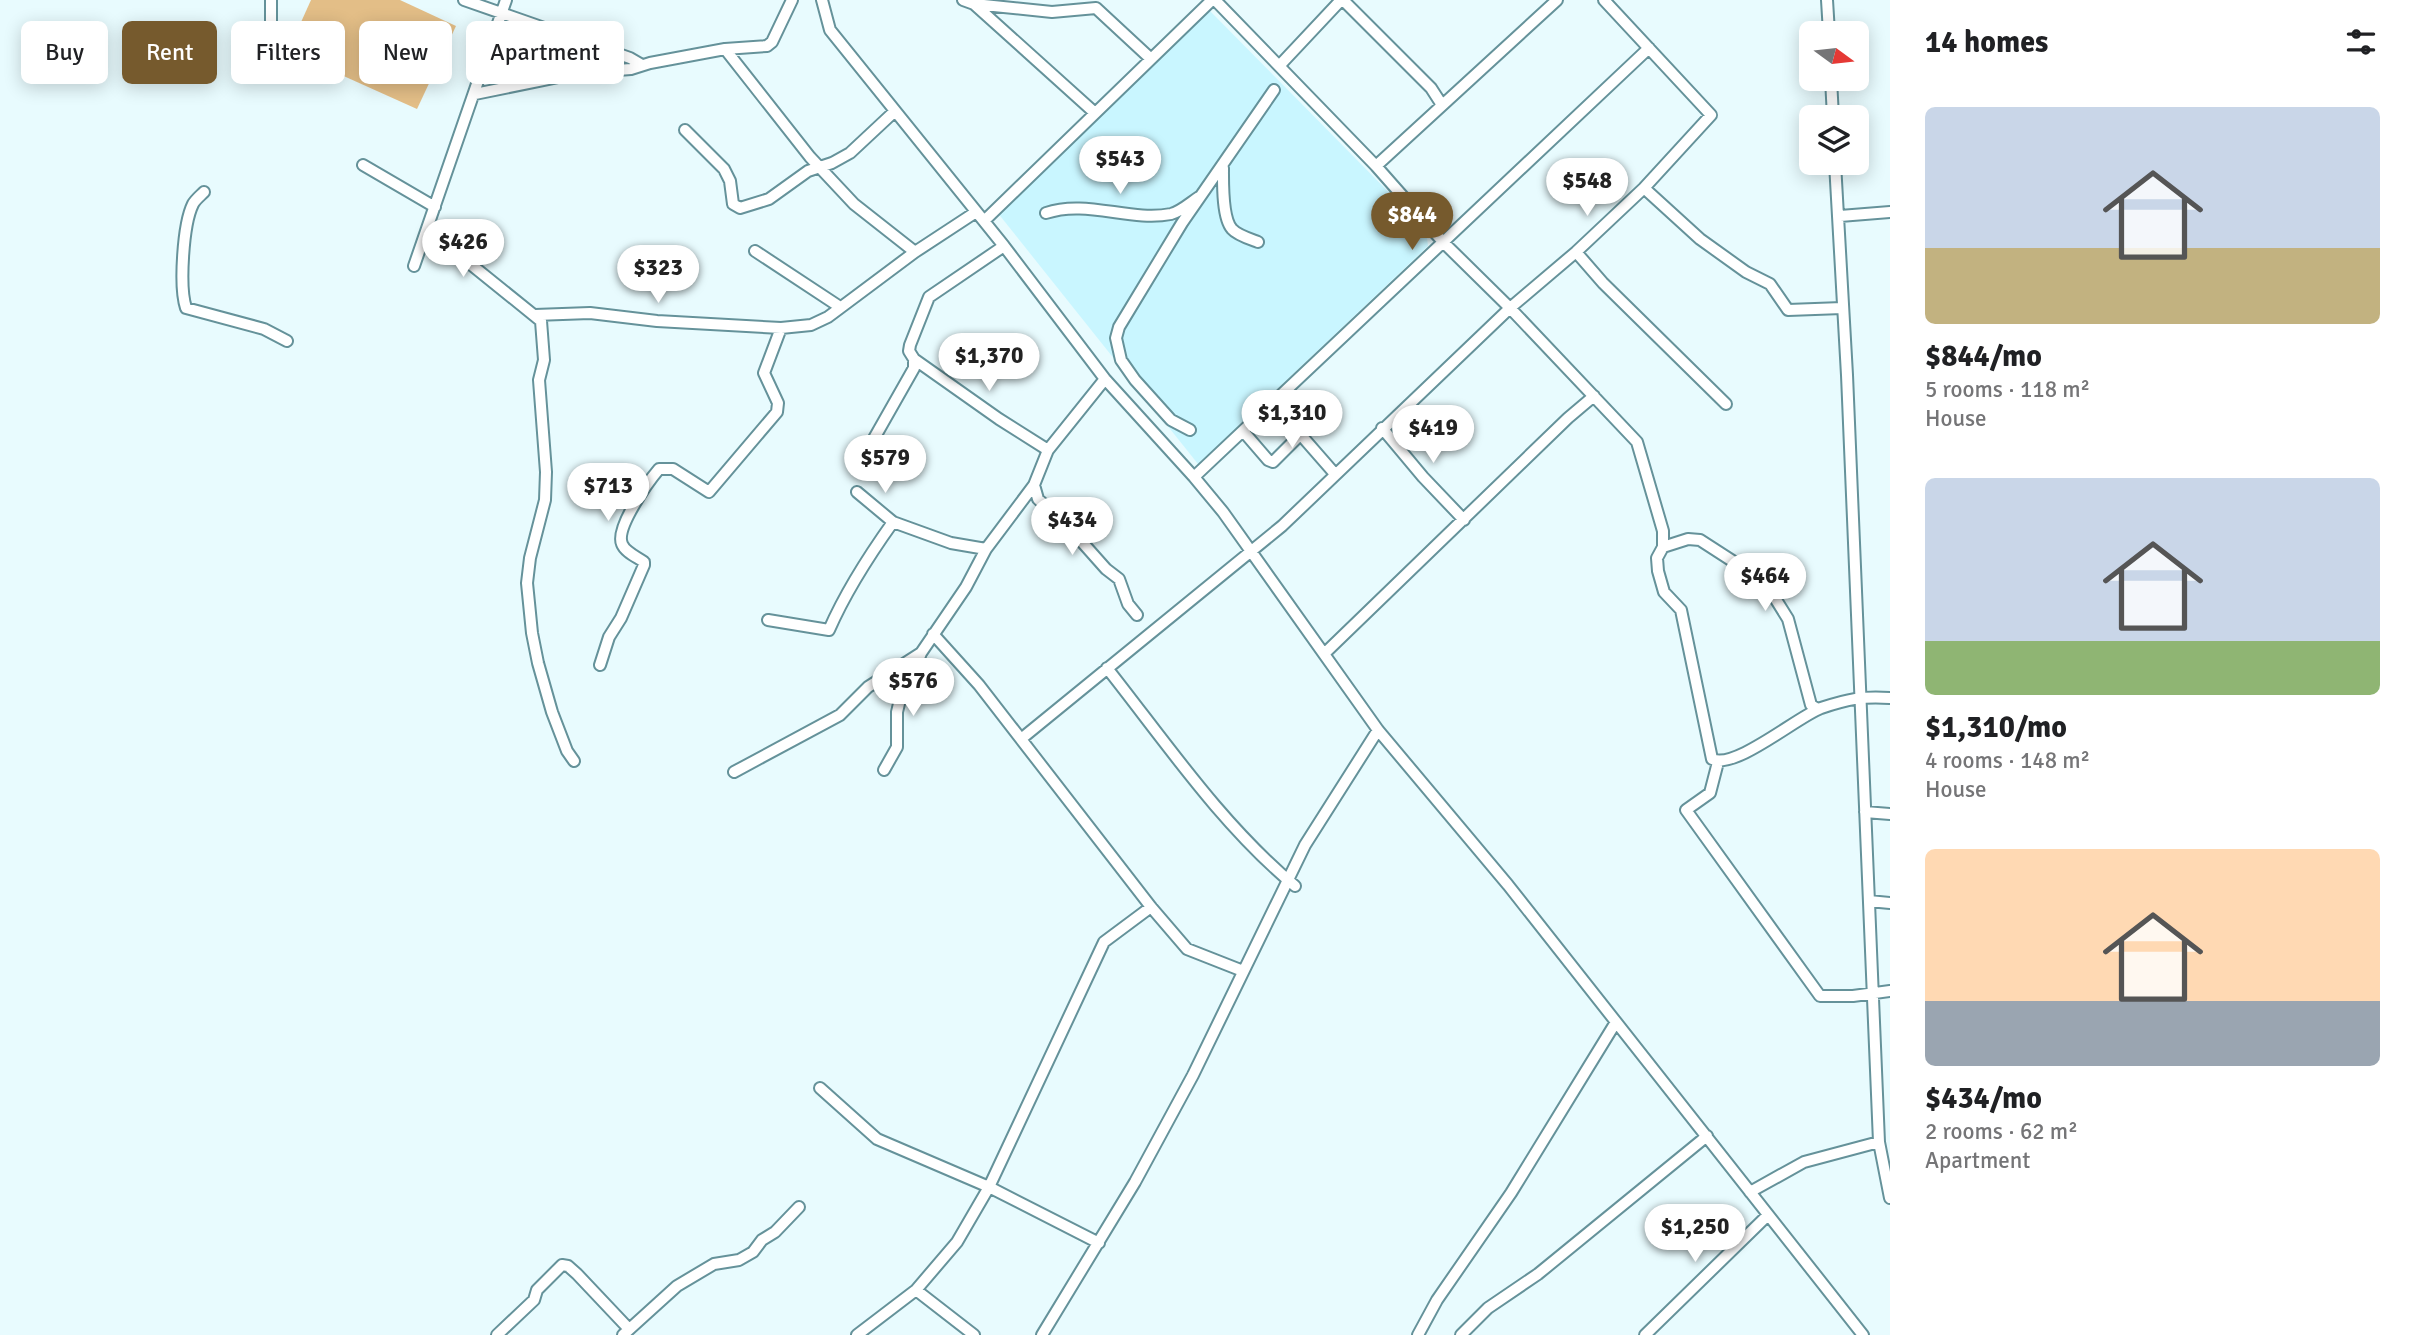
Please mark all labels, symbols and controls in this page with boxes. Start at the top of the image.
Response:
chip: Buy [21,21,108,84]
chip: Rent [122,21,217,84]
chip: Filters [231,21,345,84]
chip: New [359,21,452,84]
chip: Apartment [466,21,624,84]
north arrow [1799,21,1869,91]
map controls [1799,21,1869,175]
icon: filters [2342,23,2380,61]
text: 14 homes [1925,24,2048,61]
button: layers [1799,105,1869,175]
pin: $543 [1079,136,1161,196]
text: $543 [1095,144,1145,173]
icon: home [2090,152,2216,278]
pin: $548 [1546,158,1628,218]
text: $548 [1562,166,1612,195]
pin: $844 [1371,192,1453,252]
text: $844 [1387,200,1437,229]
pin: $426 [422,219,504,279]
text: $426 [438,227,488,256]
pin: $323 [617,246,699,305]
text: $323 [633,253,683,282]
pin: $1,370 [932,334,1046,393]
text: $844/mo [1925,338,2042,375]
text: $1,370 [955,341,1023,370]
text: 5 rooms · 118 m² [1925,375,2090,404]
pin: $1,310 [1235,391,1349,450]
text: $1,310 [1258,398,1326,427]
text: House [1925,404,1987,433]
pin: $419 [1392,406,1474,465]
text: $419 [1408,413,1458,442]
pin: $579 [844,435,926,495]
text: $579 [860,443,910,472]
pin: $713 [567,463,649,523]
text: $713 [583,471,633,500]
pin: $434 [1031,498,1113,557]
text: $434 [1047,505,1097,534]
icon: home [2090,523,2216,649]
pin: $464 [1724,554,1806,613]
text: $464 [1740,561,1790,590]
pin: $576 [872,658,954,718]
text: $576 [888,666,938,695]
text: $1,310/mo [1925,709,2067,746]
text: 4 rooms · 148 m² [1925,746,2090,775]
text: House [1925,775,1987,804]
icon: home [2090,894,2216,1020]
text: $434/mo [1925,1080,2042,1117]
text: 2 rooms · 62 m² [1925,1117,2078,1146]
text: Apartment [1925,1146,2030,1175]
pin: $1,250 [1638,1204,1752,1264]
text: $1,250 [1661,1212,1729,1241]

